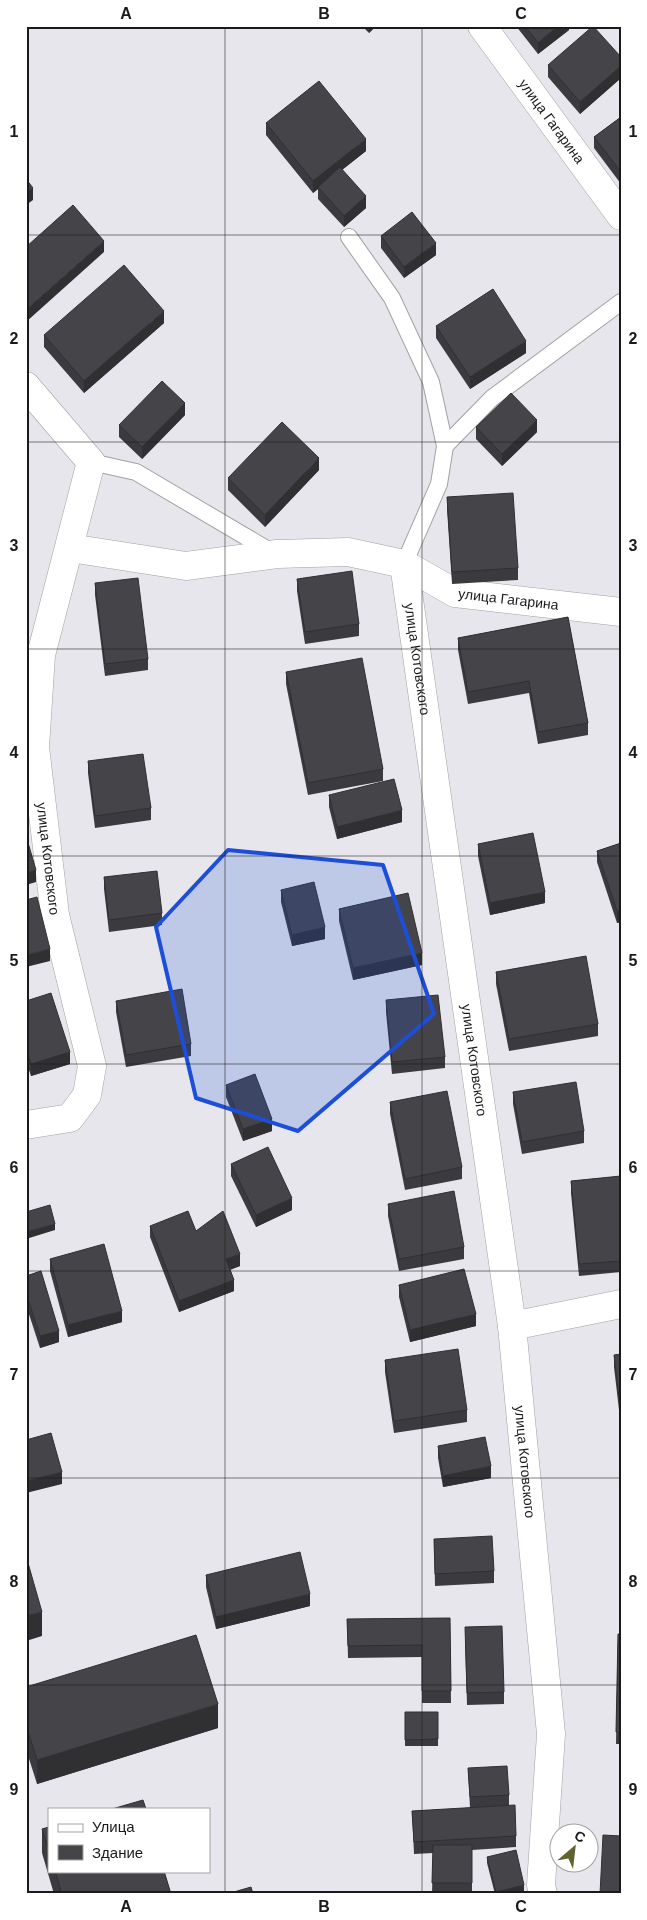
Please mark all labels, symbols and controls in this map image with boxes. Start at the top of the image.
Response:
text: A [120,5,132,22]
text: B [318,5,330,22]
text: C [515,5,527,22]
street label: улица Гагарина [515,76,588,167]
text: 1 [10,123,19,140]
text: 1 [629,123,638,140]
text: 2 [10,330,19,347]
text: 2 [629,330,638,347]
text: 3 [10,537,19,554]
text: 3 [629,537,638,554]
street label: улица Гагарина [458,585,560,613]
street label: улица Котовского [402,602,433,716]
text: 4 [10,744,19,761]
text: 4 [629,744,638,761]
street label: улица Котовского [34,802,63,916]
text: 5 [10,952,19,969]
text: 5 [629,952,638,969]
street label: улица Котовского [458,1003,490,1117]
text: 6 [10,1159,19,1176]
text: 6 [629,1159,638,1176]
text: 7 [10,1366,19,1383]
text: 7 [629,1366,638,1383]
street label: улица Котовского [512,1405,538,1519]
text: 8 [10,1573,19,1590]
text: 8 [629,1573,638,1590]
text: 9 [10,1781,19,1798]
text: 9 [629,1781,638,1798]
legend [48,1808,210,1872]
text: Улица [92,1818,135,1835]
north arrow [550,1822,600,1872]
text: С [572,1827,588,1846]
text: Здание [92,1844,143,1861]
text: A [120,1898,132,1915]
text: B [318,1898,330,1915]
text: C [515,1898,527,1915]

